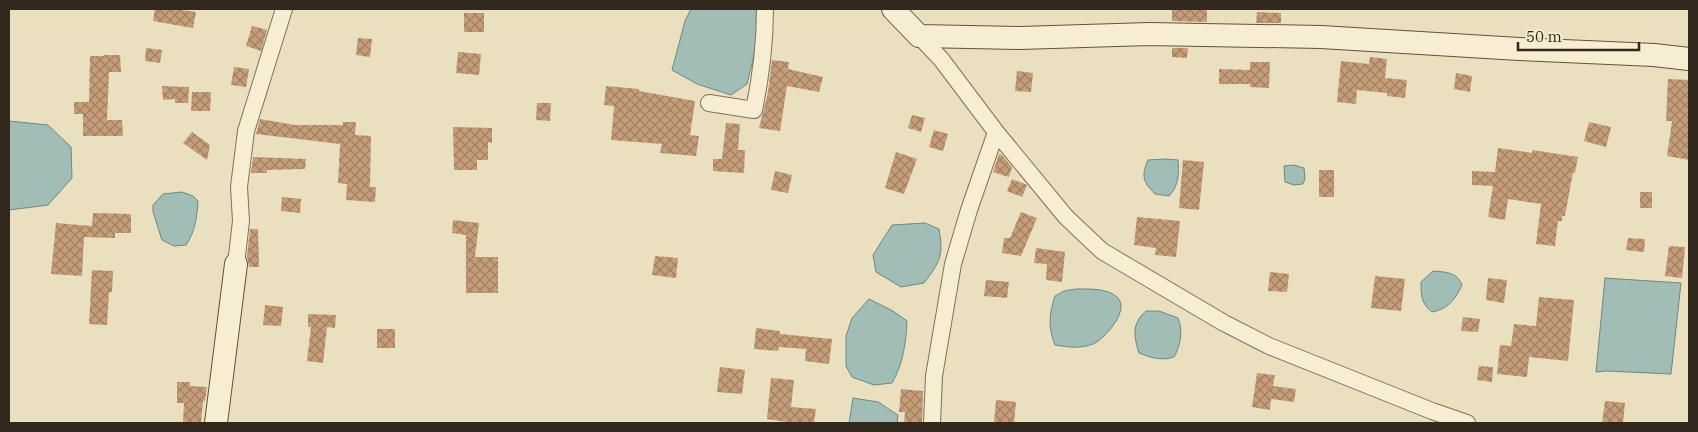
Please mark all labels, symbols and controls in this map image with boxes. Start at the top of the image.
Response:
scale bar [1518,20,1639,52]
text: 50 m [1526,27,1562,46]

